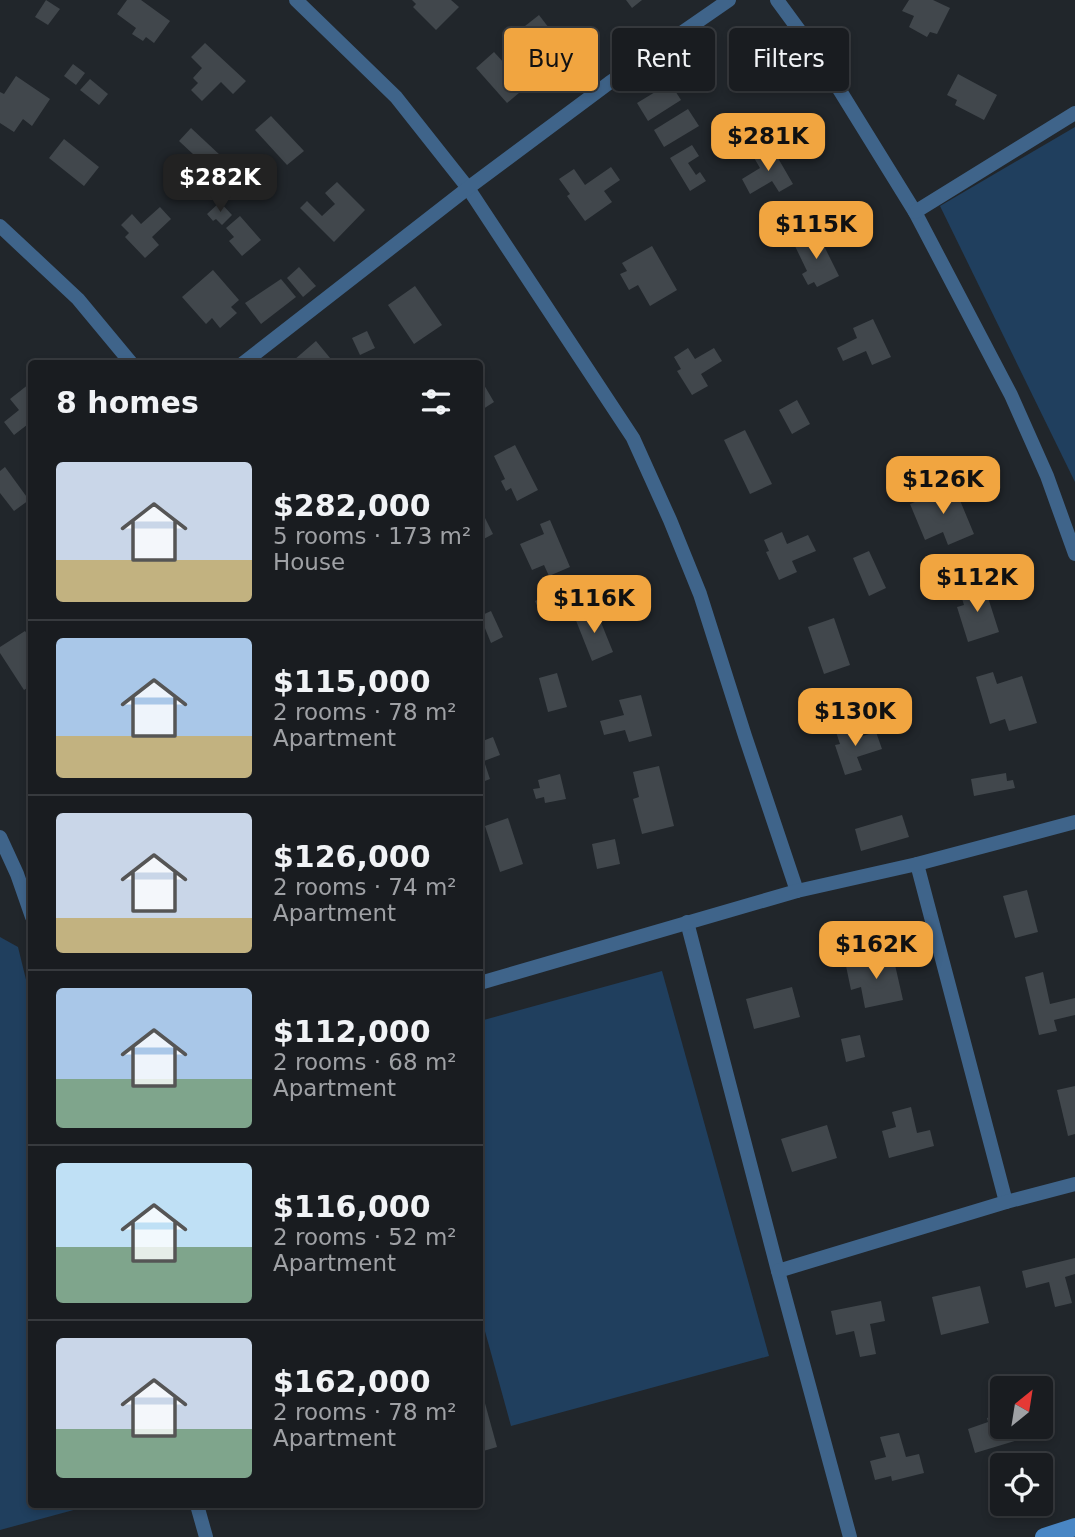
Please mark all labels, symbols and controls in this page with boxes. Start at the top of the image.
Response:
chip: Buy [504,28,598,91]
chip: Rent [612,28,715,91]
chip: Filters [729,28,849,91]
pin: $281K [719,114,817,173]
text: $281K [727,123,809,149]
pin: $282K [171,154,269,214]
text: $282K [179,164,261,190]
pin: $115K [767,202,865,261]
text: $115K [775,211,857,237]
icon: filters [417,383,455,421]
text: 8 homes [56,385,199,420]
pin: $126K [894,456,992,516]
text: $126K [902,466,984,492]
text: $282,000 [273,488,431,523]
icon: home [112,490,196,574]
text: 5 rooms · 173 m² [273,523,471,549]
text: House [273,549,345,575]
pin: $112K [928,554,1026,614]
text: $112K [936,564,1018,590]
pin: $116K [545,576,643,635]
text: $116K [553,585,635,611]
text: $115,000 [273,664,431,699]
icon: home [112,666,196,750]
pin: $130K [806,688,904,748]
text: $130K [814,698,896,724]
text: 2 rooms · 78 m² [273,699,457,725]
text: Apartment [273,725,396,751]
text: $126,000 [273,839,431,874]
icon: home [112,841,196,925]
text: 2 rooms · 74 m² [273,874,457,900]
text: Apartment [273,900,396,926]
pin: $162K [827,922,925,981]
text: $162K [835,931,917,957]
text: $112,000 [273,1014,431,1049]
icon: home [112,1016,196,1100]
text: 2 rooms · 68 m² [273,1049,457,1075]
text: Apartment [273,1075,396,1101]
text: $116,000 [273,1189,431,1224]
icon: home [112,1191,196,1275]
text: 2 rooms · 52 m² [273,1224,457,1250]
text: Apartment [273,1250,396,1276]
text: $162,000 [273,1364,431,1399]
icon: home [112,1366,196,1450]
north arrow [990,1376,1054,1438]
map controls [990,1376,1053,1516]
text: 2 rooms · 78 m² [273,1399,457,1425]
text: Apartment [273,1425,396,1451]
button: locate [990,1453,1053,1516]

